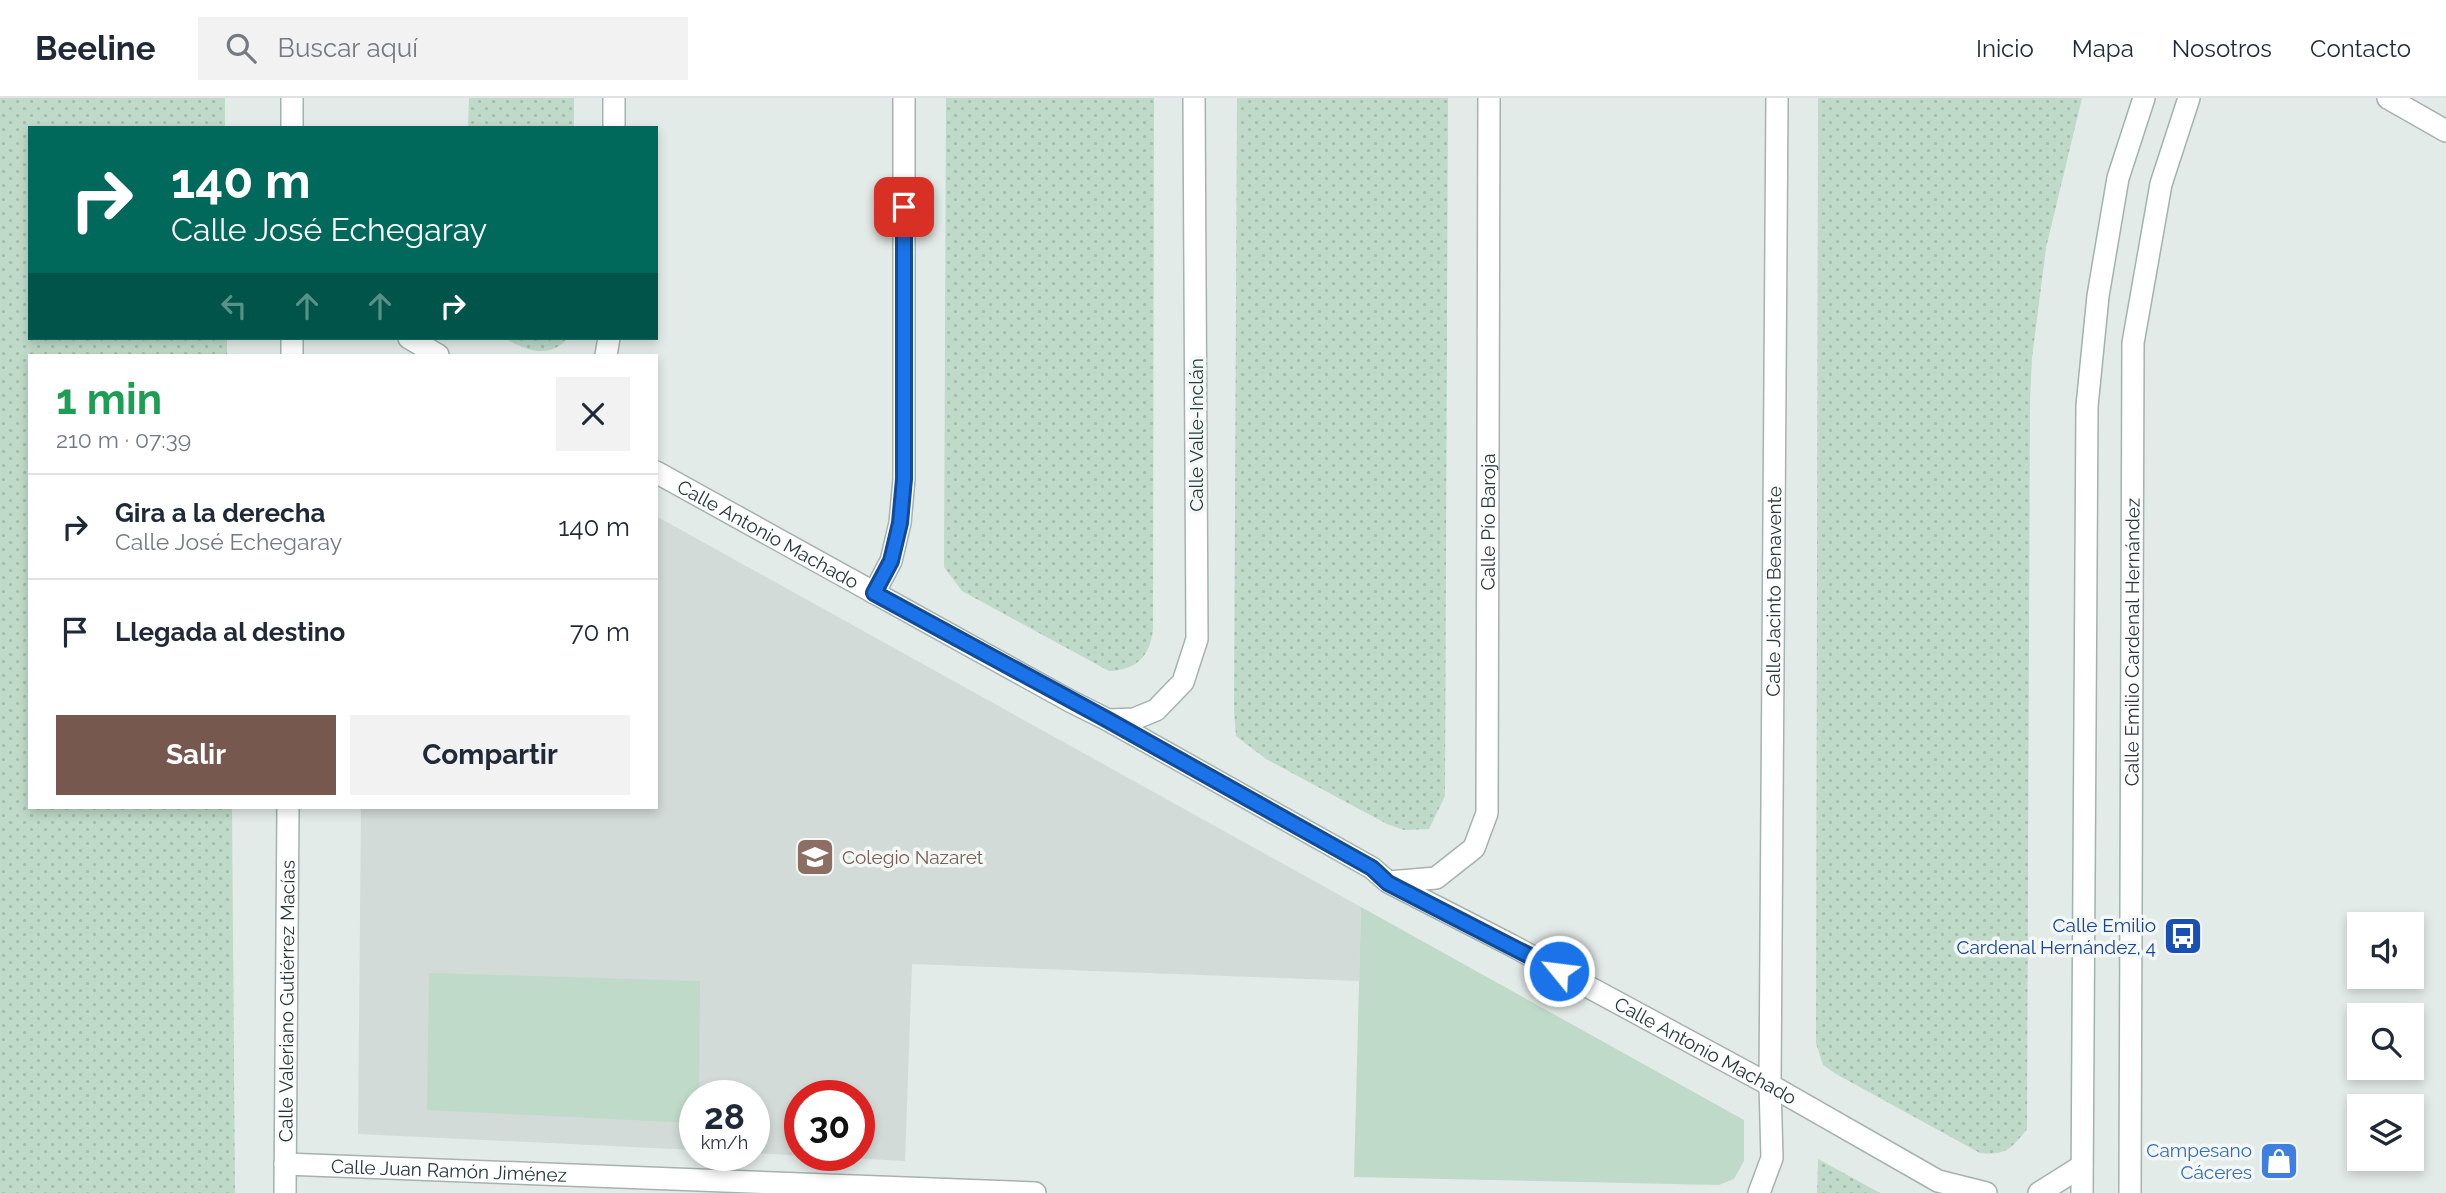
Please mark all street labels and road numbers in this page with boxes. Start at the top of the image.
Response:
street label: Calle Valle-Inclán [1185,358,1207,512]
street label: Calle Pío Baroja [1477,453,1499,591]
street label: Calle Antonio Machado [673,475,863,593]
street label: Calle Jacinto Benavente [1762,486,1785,697]
street label: Calle Emilio Cardenal Hernández [2120,498,2143,786]
street label: Calle Valeriano Gutiérrez Macías [274,860,299,1142]
street label: Calle Antonio Machado [1611,992,1800,1109]
street label: Calle Juan Ramón Jiménez [330,1155,567,1186]

